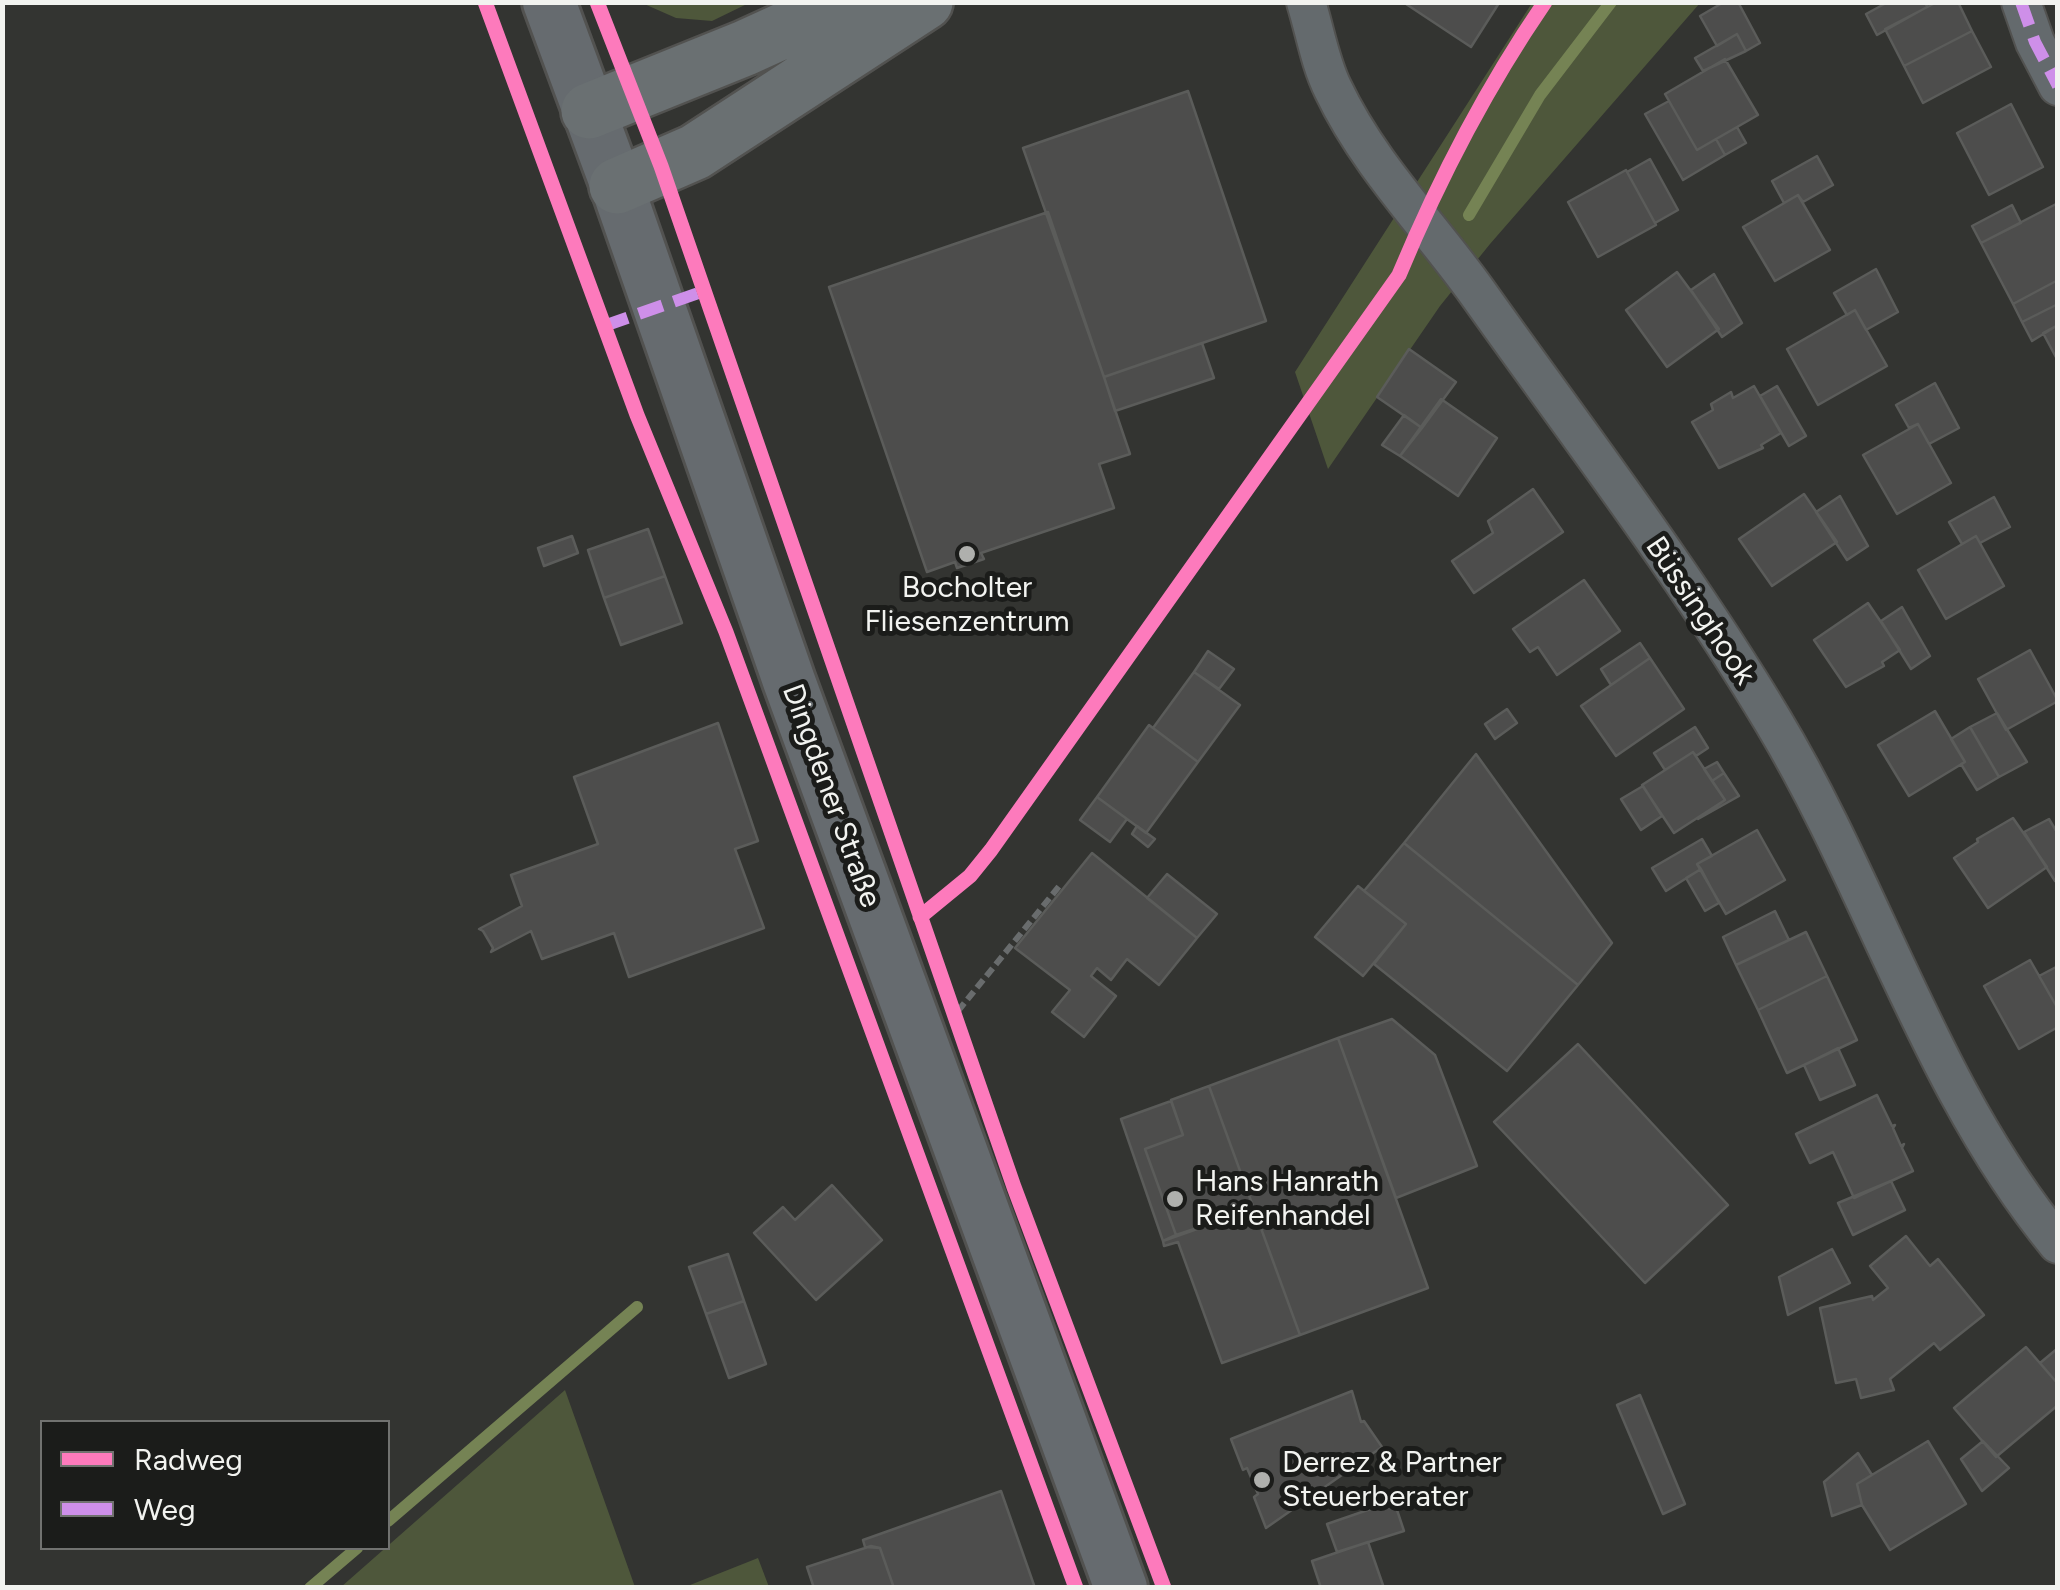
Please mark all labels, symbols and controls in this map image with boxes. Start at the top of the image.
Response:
street label: Büssinghook [1637,530,1763,692]
marker: Bocholter Fliesenzentrum [956,543,978,565]
place label: Bocholter Fliesenzentrum [865,570,1069,640]
street label: Dingdener Straße [774,679,888,913]
place label: Hans Hanrath Reifenhandel [1195,1164,1379,1234]
marker: Hans Hanrath Reifenhandel [1164,1188,1186,1210]
legend [40,1420,390,1550]
text: Radweg [134,1441,243,1478]
place label: Derrez & Partner Steuerberater [1282,1445,1502,1516]
marker: Derrez & Partner Steuerberater [1251,1469,1273,1491]
text: Weg [134,1491,196,1528]

